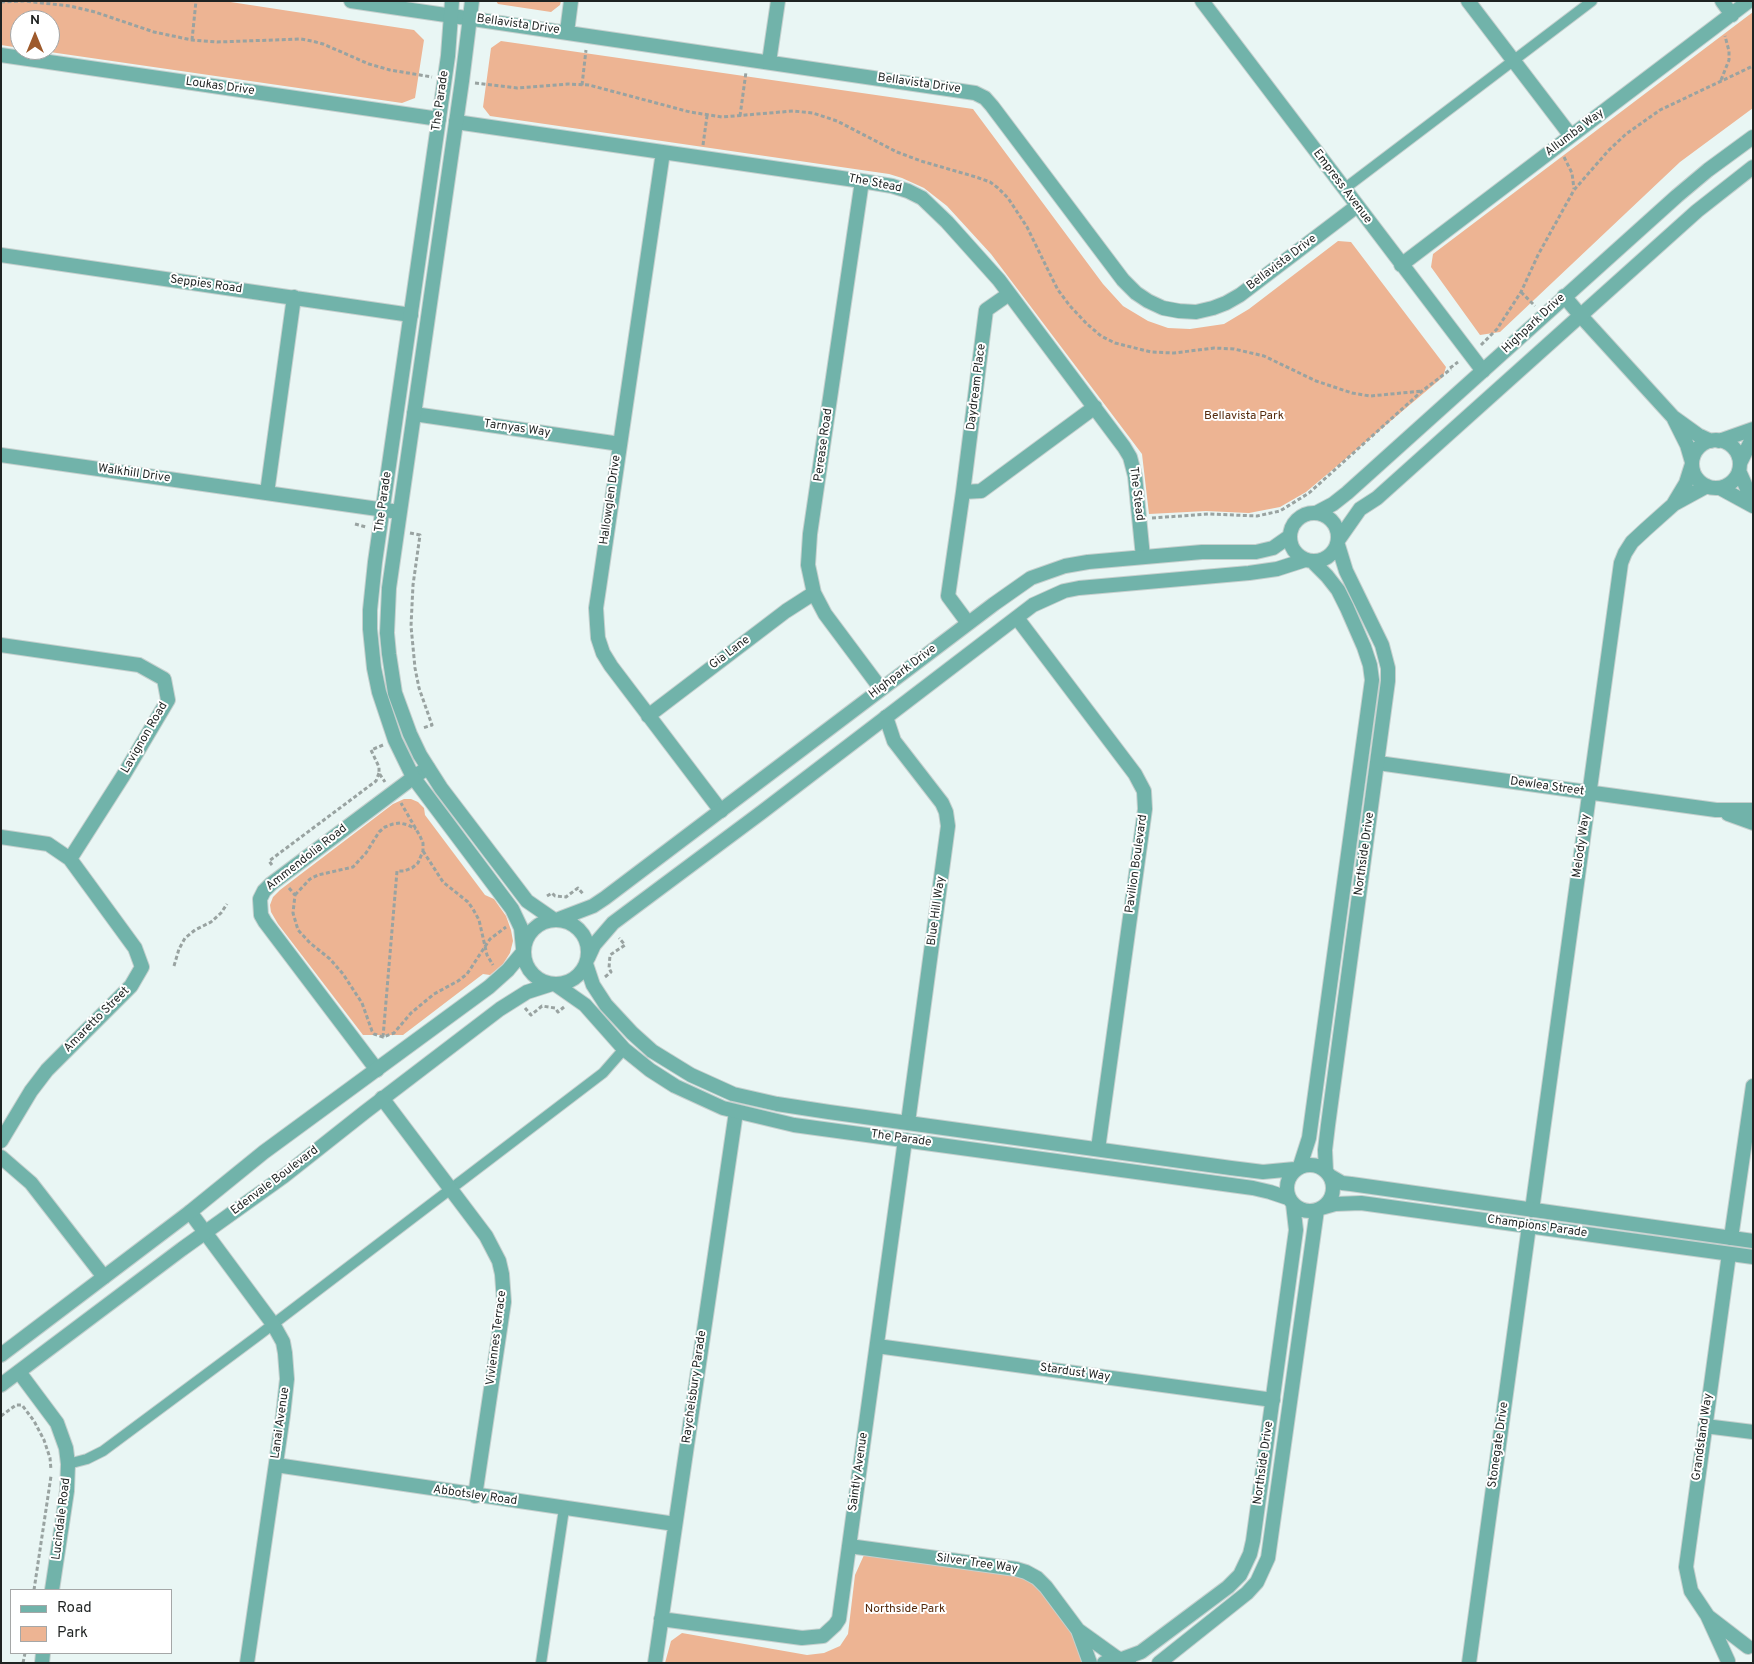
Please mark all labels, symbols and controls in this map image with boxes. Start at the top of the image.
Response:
north arrow [10,10,60,60]
text: N [30,12,40,29]
street label: Bellavista Drive [476,12,560,38]
street label: The Parade [430,70,452,132]
street label: Bellavista Drive [877,71,961,97]
street label: Loukas Drive [185,75,255,99]
street label: Allumba Way [1543,106,1607,160]
street label: Empress Avenue [1309,147,1375,227]
street label: The Stead [847,172,903,196]
street label: Bellavista Drive [1244,232,1320,294]
street label: Seppies Road [169,273,243,297]
street label: Highpark Drive [1500,291,1568,357]
street label: Daydream Place [965,343,989,431]
street label: Perease Road [812,407,836,483]
park label: Bellavista Park [1204,410,1284,424]
street label: Tarnyas Way [483,417,551,441]
street label: Hallowglen Drive [598,454,624,546]
street label: Walkhill Drive [97,462,171,486]
street label: The Stead [1126,466,1146,522]
street label: The Parade [373,471,395,533]
street label: Gia Lane [707,633,753,673]
street label: Highpark Drive [866,642,940,702]
street label: Lavignon Road [119,700,171,776]
street label: Dewlea Street [1509,775,1585,799]
street label: Northside Drive [1352,811,1378,897]
street label: Melody Way [1570,813,1594,879]
street label: Pavilion Boulevard [1123,814,1151,914]
street label: Ammendolia Road [264,822,350,894]
street label: Blue Hill Way [925,875,949,947]
street label: Amaretto Street [61,984,133,1056]
street label: The Parade [870,1128,932,1150]
street label: Edenvale Boulevard [228,1143,322,1219]
street label: Champions Parade [1486,1213,1588,1241]
street label: Viviennes Terrace [484,1290,510,1386]
street label: Raychelsbury Parade [680,1330,710,1444]
street label: Stardust Way [1039,1361,1111,1385]
street label: Lanai Avenue [269,1386,293,1460]
street label: Grandstand Way [1690,1392,1716,1482]
street label: Stonegate Drive [1486,1401,1512,1489]
street label: Northside Drive [1251,1420,1277,1506]
street label: Saintly Avenue [846,1431,872,1513]
street label: Lucindale Road [50,1477,74,1561]
street label: Abbotsley Road [432,1483,518,1509]
street label: Silver Tree Way [935,1551,1019,1577]
legend [10,1589,172,1654]
text: Road [57,1599,92,1618]
park label: Northside Park [865,1603,945,1617]
text: Park [57,1624,88,1643]

